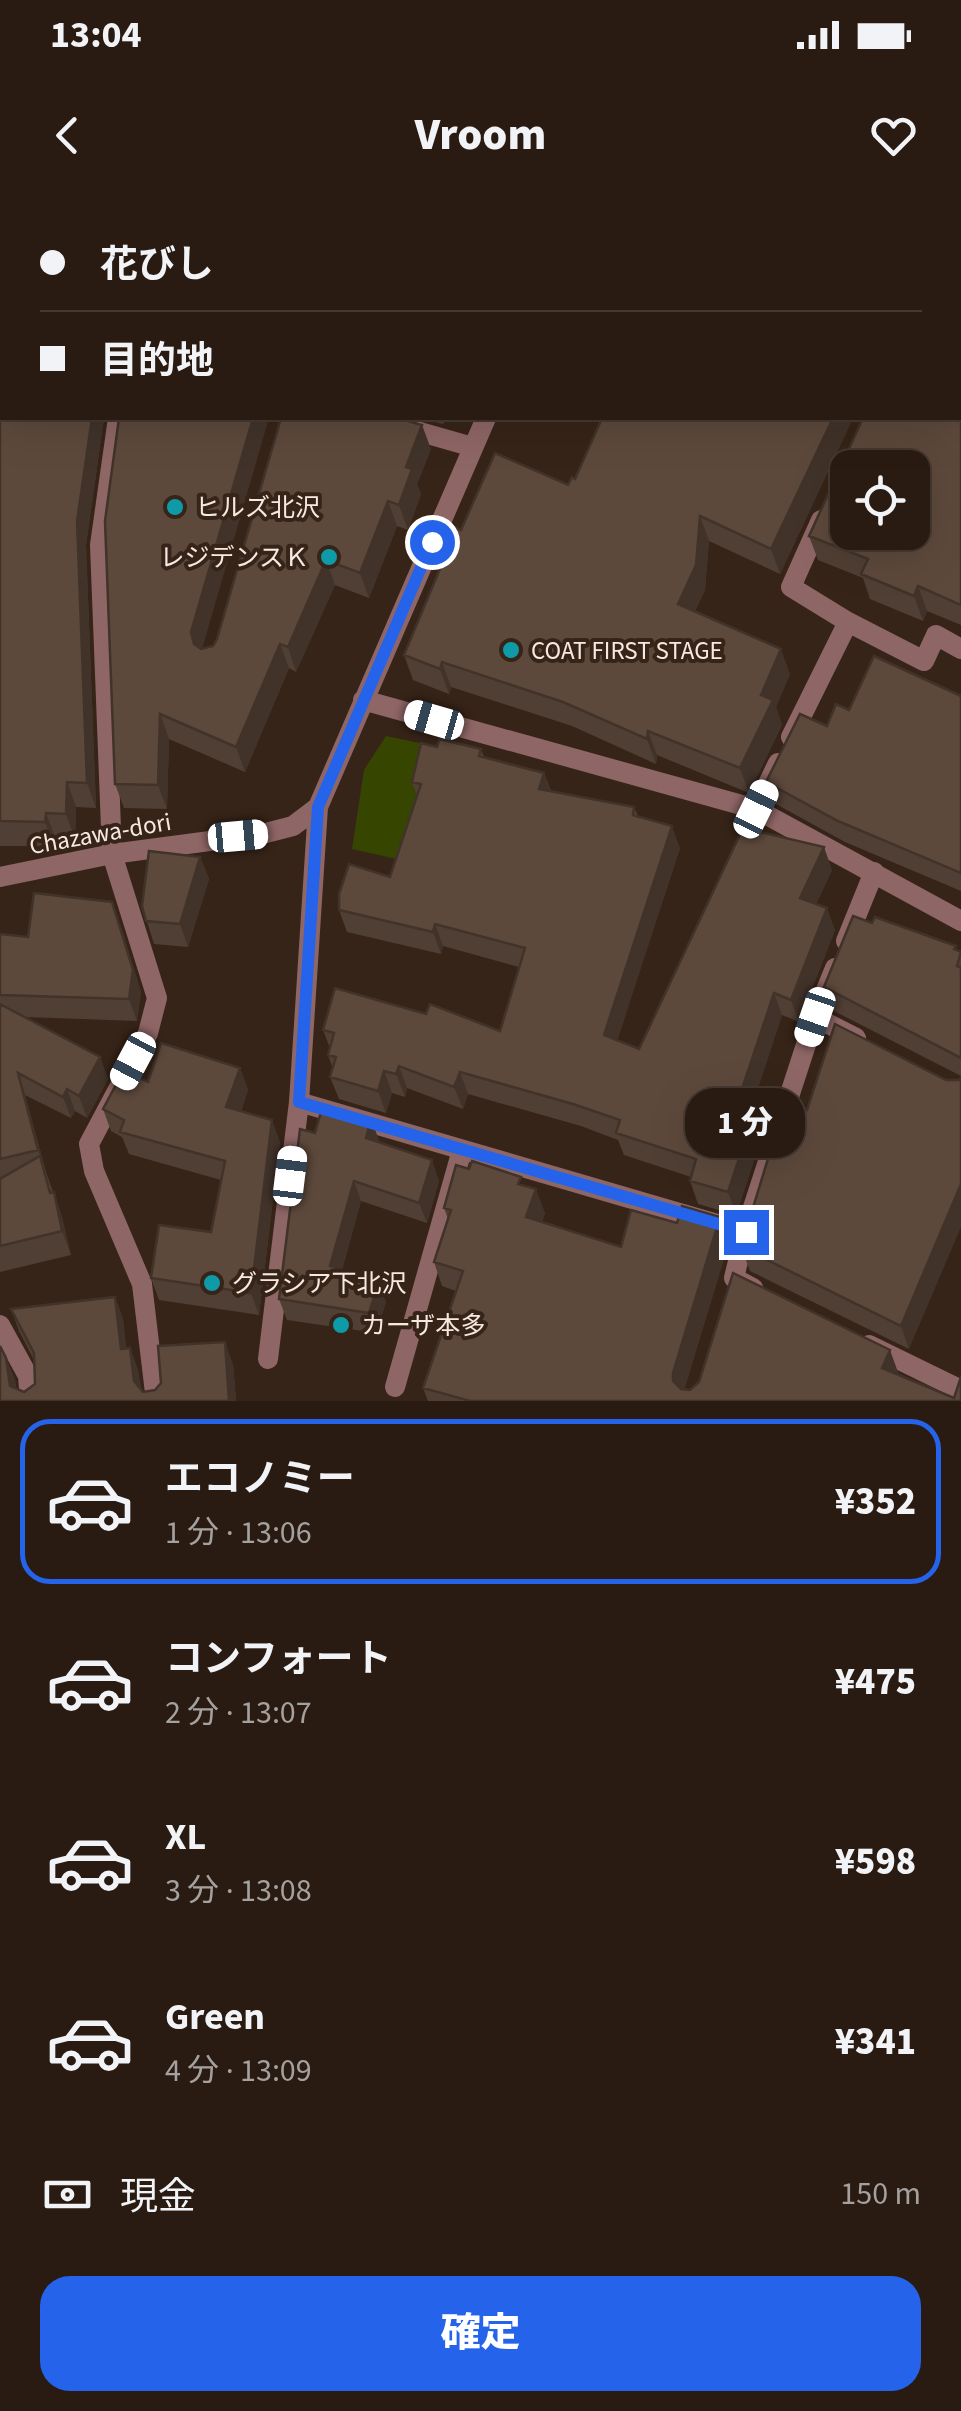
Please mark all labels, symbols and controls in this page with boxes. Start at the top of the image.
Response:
text: 13:04 [50,8,142,62]
text: Vroom [415,103,546,167]
icon: back [40,108,95,163]
icon: heart [866,108,921,163]
text: 花びし [100,238,214,292]
text: 目的地 [100,334,214,388]
map controls [830,450,930,550]
button: locate [830,450,930,550]
place label: ヒルズ北沢 [195,490,320,526]
marker: ヒルズ北沢 [164,496,186,518]
route start [410,520,455,565]
place label: レジデンスＫ [159,540,309,576]
marker: レジデンスＫ [318,546,340,568]
place label: COAT FIRST STAGE [531,633,723,669]
marker: COAT FIRST STAGE [500,639,522,661]
car [401,697,467,743]
car [729,775,783,843]
street label: Chazawa-dori [26,804,174,864]
car [207,818,269,854]
car [791,984,839,1050]
car [106,1027,160,1095]
callout: 1 分 [686,1087,806,1157]
text: 1 分 [717,1100,773,1146]
car [271,1144,309,1208]
route end [724,1210,769,1255]
place label: グラシア下北沢 [232,1266,407,1302]
marker: グラシア下北沢 [201,1272,223,1294]
place label: カーザ本多 [361,1308,486,1344]
marker: カーザ本多 [330,1314,352,1336]
text: エコノミー [165,1452,355,1506]
icon: car [45,1457,135,1547]
text: ¥352 [835,1475,916,1529]
text: 1 分 · 13:06 [165,1510,312,1556]
text: コンフォート [165,1632,392,1686]
icon: car [45,1637,135,1727]
text: ¥475 [835,1655,916,1709]
text: 2 分 · 13:07 [165,1690,312,1736]
text: XL [165,1810,206,1864]
icon: car [45,1817,135,1907]
text: ¥598 [835,1835,916,1889]
text: 3 分 · 13:08 [165,1868,312,1914]
text: Green [165,1990,265,2044]
icon: car [45,1997,135,2087]
text: ¥341 [835,2015,916,2069]
text: 4 分 · 13:09 [165,2048,312,2094]
icon: cash [40,2167,95,2222]
text: 現金 [120,2170,196,2224]
text: 150 m [840,2171,921,2217]
button: 確定 [40,2276,921,2391]

